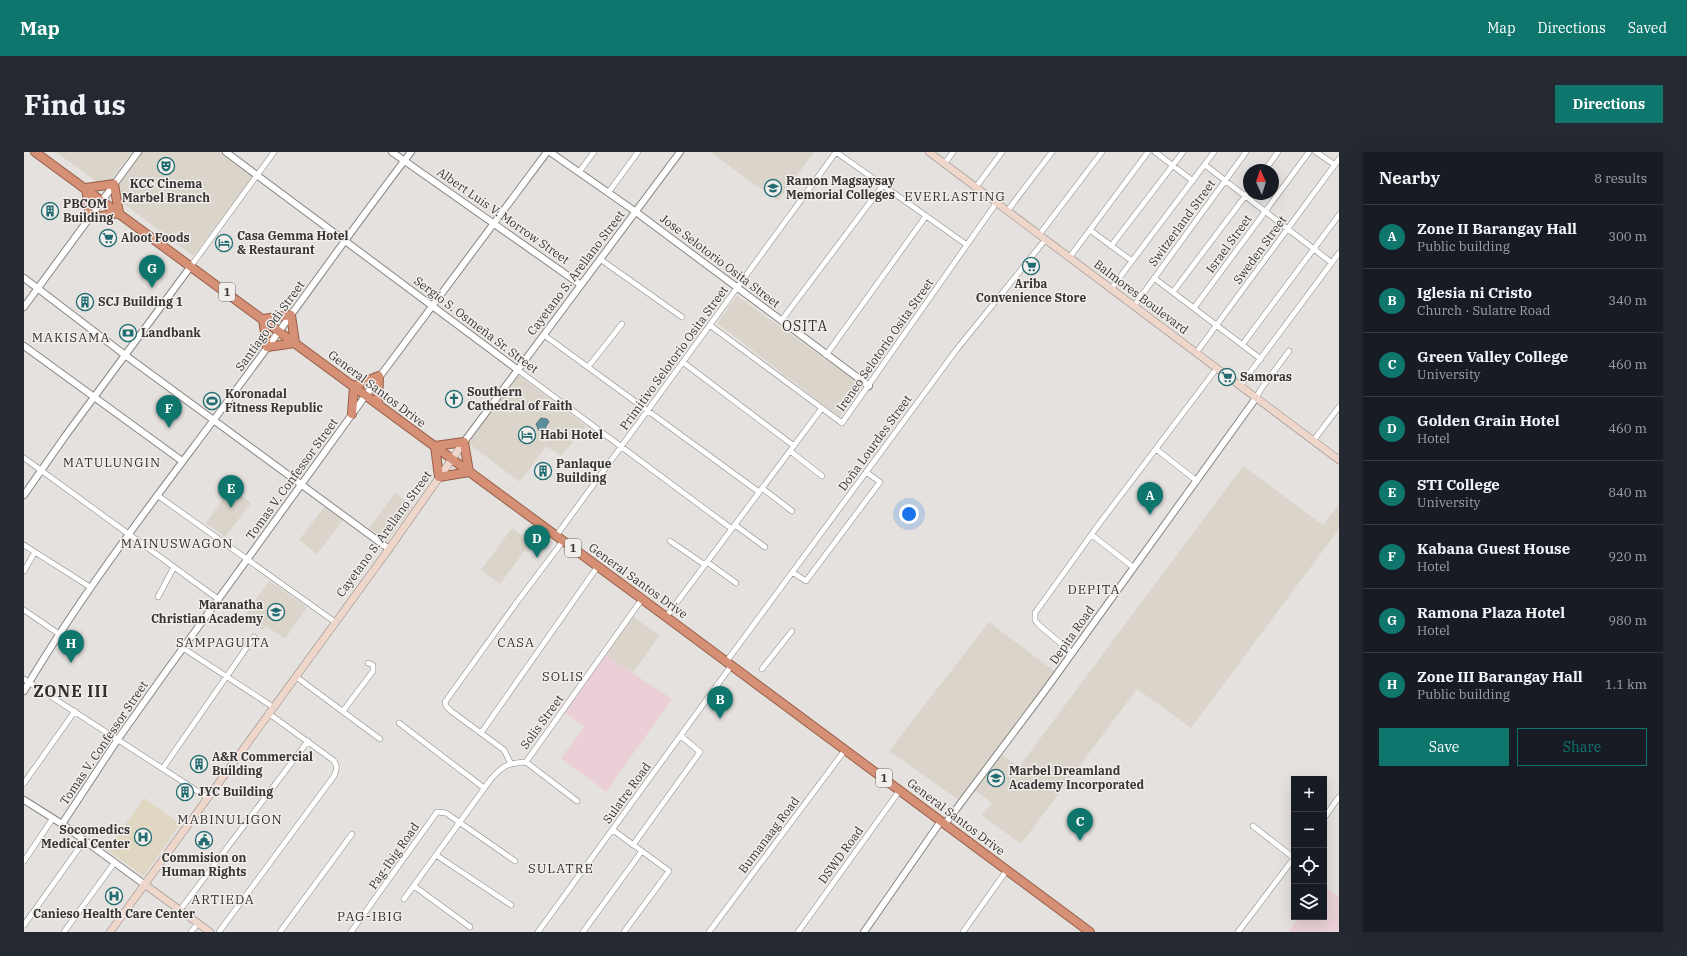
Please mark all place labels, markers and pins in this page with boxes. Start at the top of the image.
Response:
theatre icon: KCC Cinema Marbel Branch [156,156,176,176]
place label: Ramon Magsaysay Memorial Colleges [786,173,895,202]
place label: KCC Cinema Marbel Branch [122,176,210,205]
school or university icon: Ramon Magsaysay Memorial Colleges [763,178,783,198]
place label: PBCOM Building [63,196,114,225]
building icon: PBCOM Building [40,201,60,221]
supermarket icon: Aloot Foods [98,228,118,248]
place label: Casa Gemma Hotel & Restaurant [237,228,348,257]
place label: Aloot Foods [121,230,190,245]
hotel icon: Casa Gemma Hotel & Restaurant [214,233,234,253]
pin: G [139,255,165,288]
supermarket icon: Ariba Convenience Store [1021,256,1041,276]
place label: Ariba Convenience Store [976,276,1086,305]
building icon: SCJ Building 1 [75,292,95,312]
place label: SCJ Building 1 [98,294,183,309]
bank icon: Landbank [118,323,138,343]
place label: Landbank [141,325,201,340]
supermarket icon: Samoras [1217,367,1237,387]
place label: Samoras [1240,369,1292,384]
place label: Southern Cathedral of Faith [467,384,573,413]
place label: Koronadal Fitness Republic [225,386,324,415]
church icon: Southern Cathedral of Faith [444,389,464,409]
sports icon: Koronadal Fitness Republic [202,391,222,411]
pin: F [156,395,182,428]
hotel icon: Habi Hotel [517,425,537,445]
place label: Habi Hotel [540,427,603,442]
place label: Panlaque Building [556,456,612,485]
building icon: Panlaque Building [533,461,553,481]
pin: E [218,475,244,508]
pin: A [1137,482,1163,515]
pin: D [524,525,550,558]
place label: Maranatha Christian Academy [151,597,263,626]
school or university icon: Maranatha Christian Academy [266,602,286,622]
pin: H [58,630,84,663]
pin: B [707,686,733,719]
place label: A&R Commercial Building [212,749,313,778]
building icon: A&R Commercial Building [189,754,209,774]
place label: Marbel Dreamland Academy Incorporated [1009,763,1145,792]
school or university icon: Marbel Dreamland Academy Incorporated [986,768,1006,788]
building icon: JYC Building [175,782,195,802]
place label: JYC Building [198,784,273,799]
pin: C [1067,808,1093,841]
place label: Socomedics Medical Center [41,822,130,851]
hospital icon: Socomedics Medical Center [133,827,153,847]
public building icon: Commision on Human Rights [194,830,214,850]
place label: Commision on Human Rights [162,850,247,879]
hospital icon: Canieso Health Care Center [104,886,124,906]
place label: Canieso Health Care Center [33,906,195,921]

